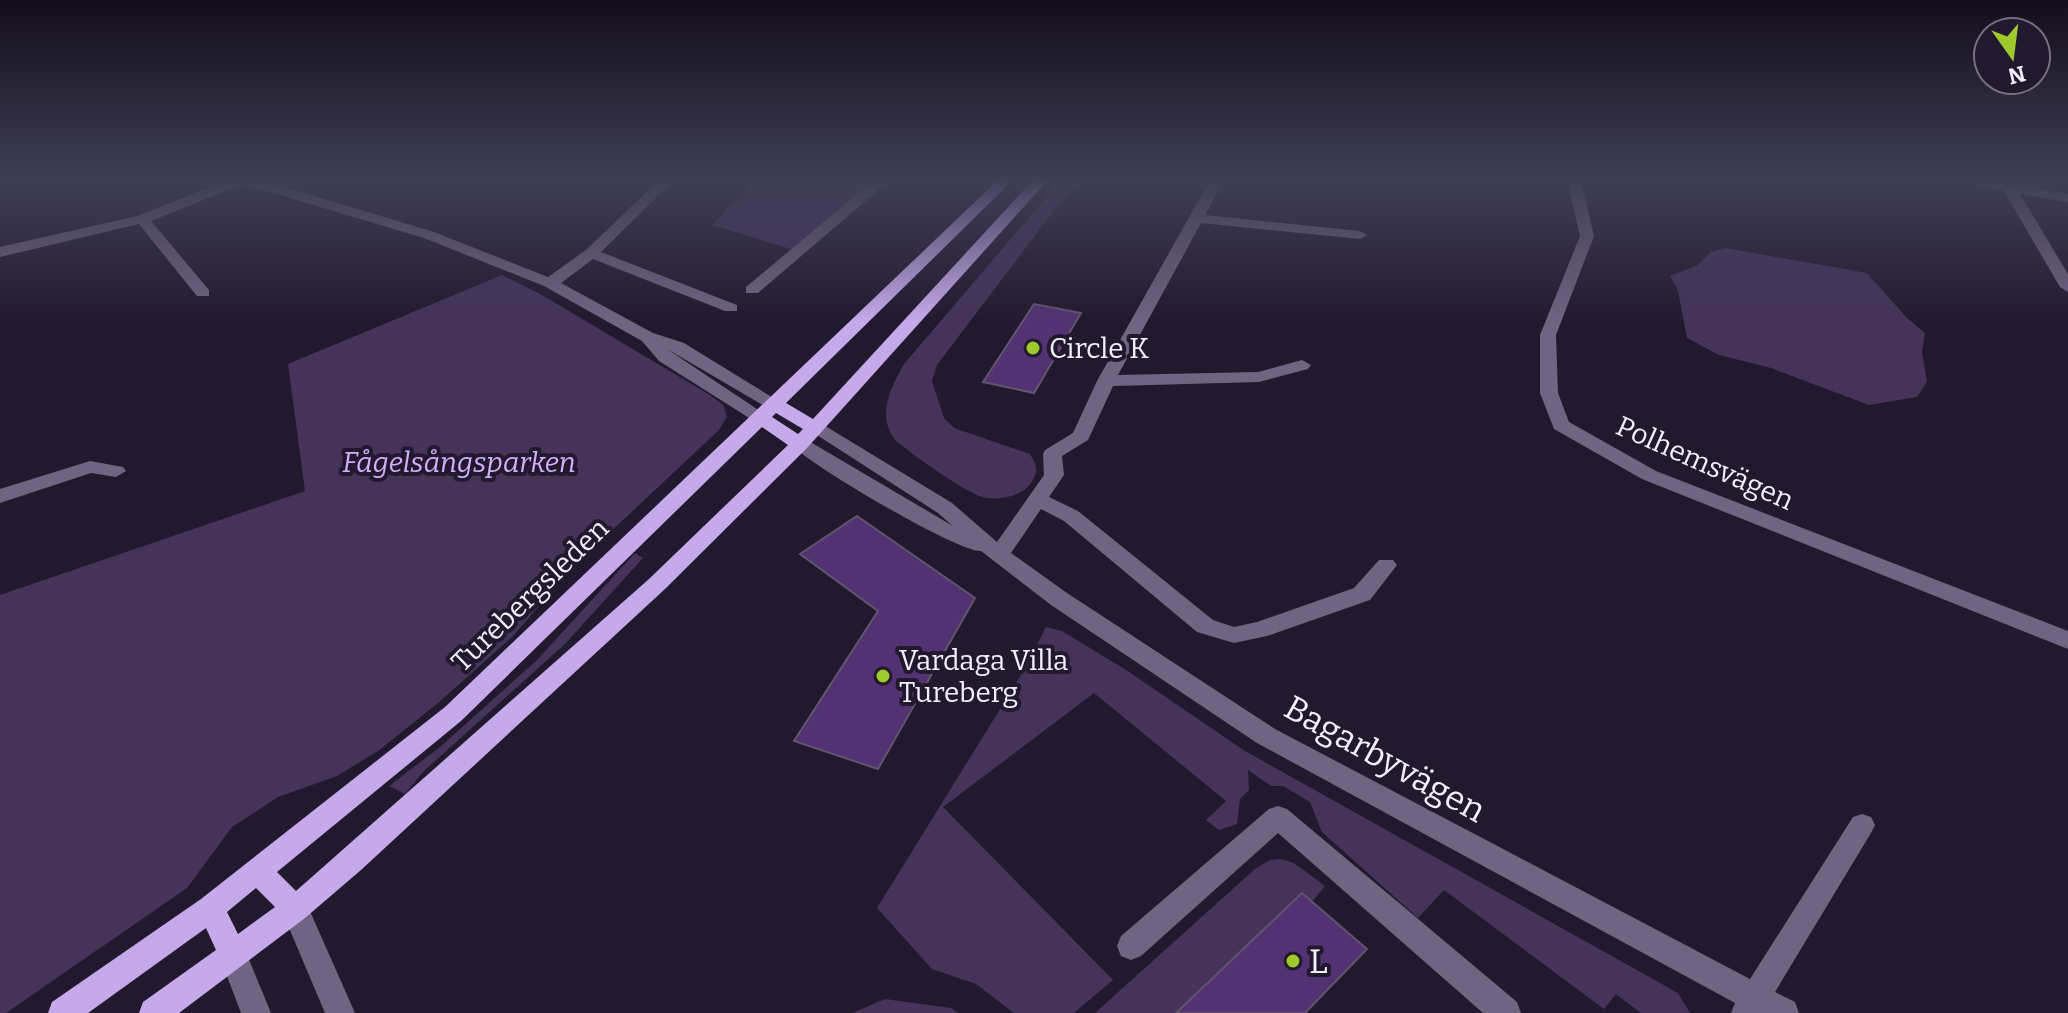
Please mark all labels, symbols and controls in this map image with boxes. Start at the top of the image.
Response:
north arrow [1972,16,2052,96]
text: N [2005,60,2028,90]
place label: Circle K [1049,332,1149,365]
marker: Circle K [1024,339,1042,357]
street label: Polhemsvägen [1611,409,1799,517]
park label: Fågelsångsparken [342,446,576,479]
street label: Turebergsleden [445,512,616,678]
place label: Vardaga Villa Tureberg [899,644,1068,709]
marker: Vardaga Villa Tureberg [874,667,892,685]
street label: Bagarbyvägen [1277,687,1493,831]
place label: L [1309,941,1328,982]
marker: L [1284,952,1302,970]

